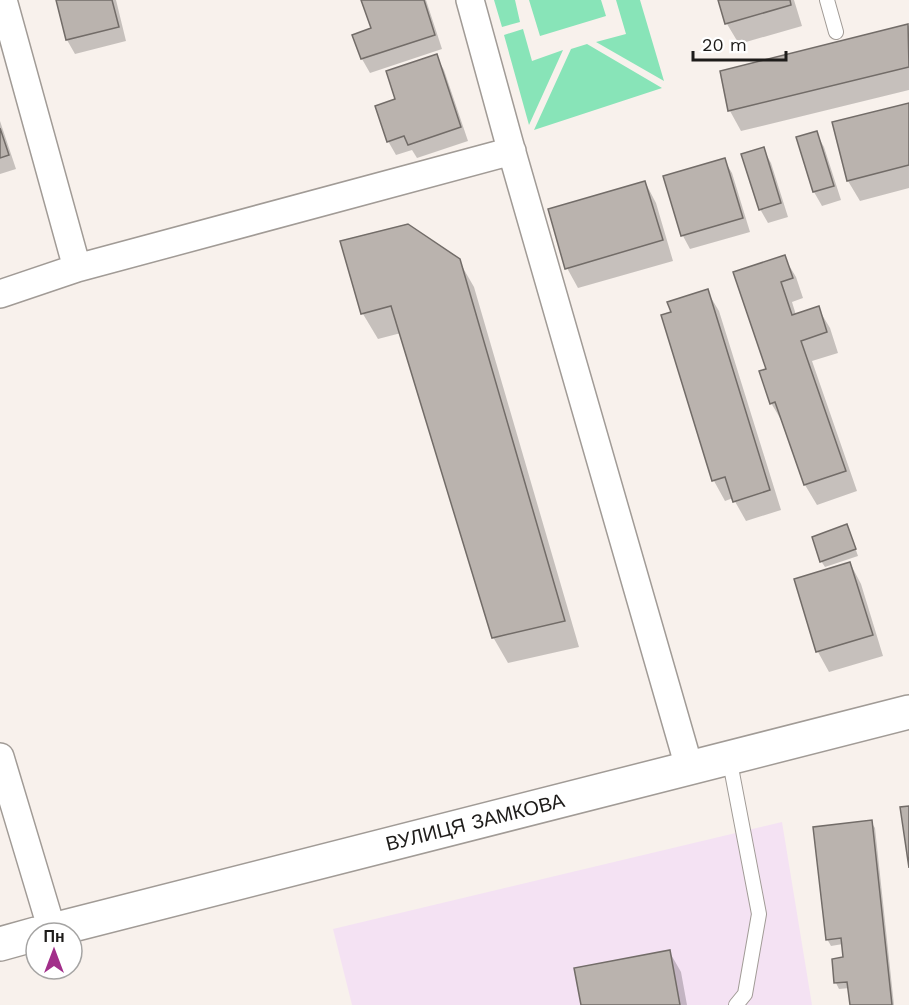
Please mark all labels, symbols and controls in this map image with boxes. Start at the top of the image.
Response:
scale bar [693,24,786,62]
text: 20 m [702,34,747,55]
street label: ВУЛИЦЯ ЗАМКОВА [383,788,567,856]
north arrow [24,921,84,981]
text: Пн [43,927,65,946]

